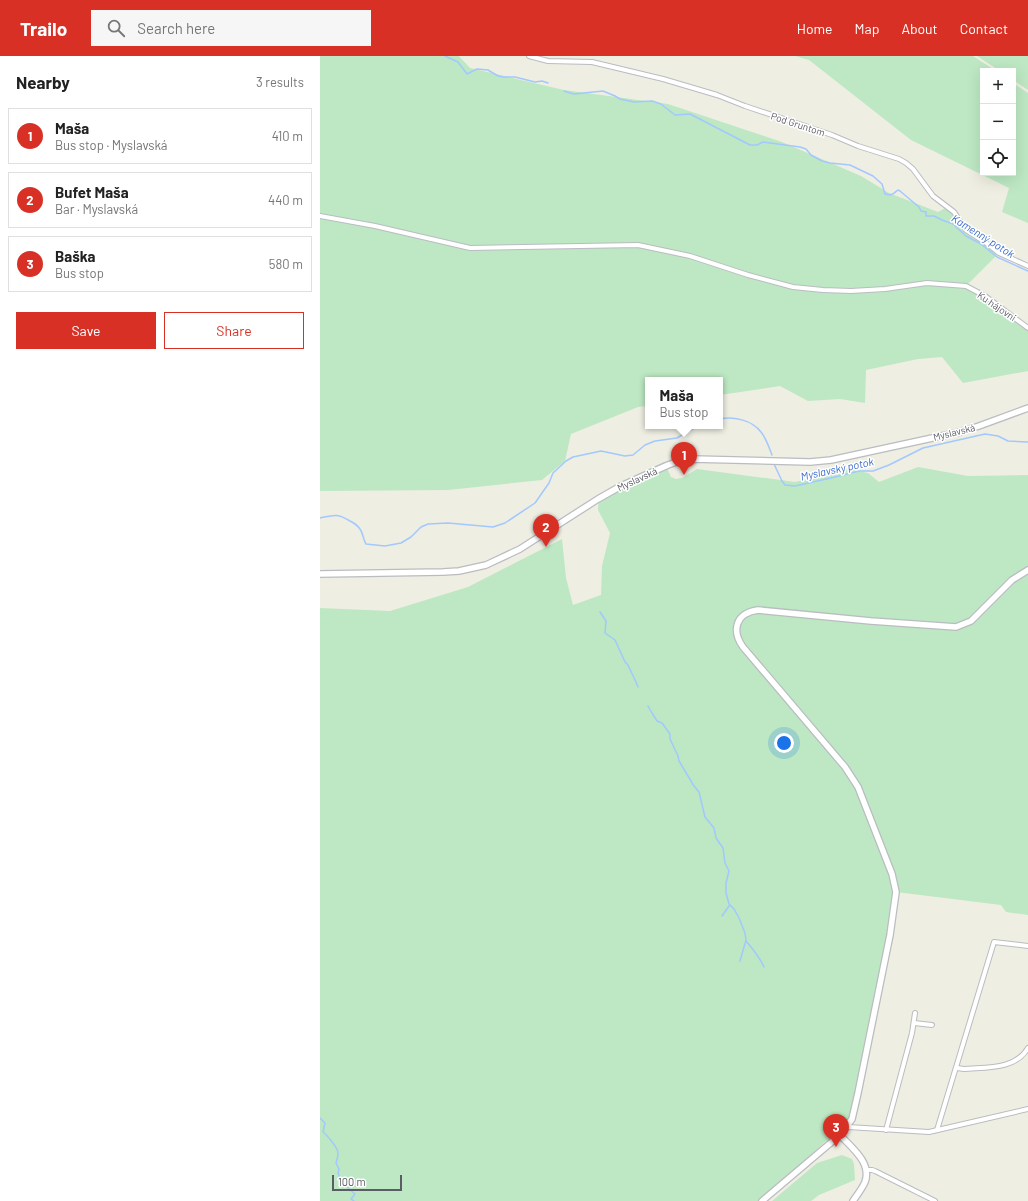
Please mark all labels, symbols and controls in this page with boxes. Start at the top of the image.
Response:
search box [91,10,371,46]
text: Trailo [20,17,67,40]
icon: search [105,17,127,39]
text: Search here [137,19,215,37]
text: Home [797,20,833,37]
text: Map [855,20,879,37]
text: About [901,20,938,37]
text: Contact [960,20,1008,37]
map controls [980,68,1016,176]
button: + [980,68,1016,104]
text: Nearby [16,72,70,92]
text: 3 results [256,74,304,90]
button: − [980,104,1016,140]
street label: Pod Gruntom [769,110,827,138]
text: Maša [55,119,89,137]
text: 1 [28,128,32,144]
text: 410 m [272,128,303,144]
text: Bus stop · Myslavská [55,137,168,153]
button: locate [980,140,1016,176]
text: Bufet Maša [55,183,129,201]
text: 2 [26,192,34,208]
text: 440 m [268,192,303,208]
text: Bar · Myslavská [55,201,138,217]
water label: Kamenný potok [949,211,1018,260]
text: Baška [55,247,95,265]
text: 3 [26,256,34,272]
text: 580 m [269,256,303,272]
text: Bus stop [55,265,104,281]
street label: Ku hájovni [975,289,1019,323]
button: Save [16,312,156,349]
button: Share [164,312,304,349]
popup [645,377,723,429]
text: Maša [660,386,694,404]
text: Bus stop [660,404,708,420]
street label: Myslavská [932,421,976,443]
pin: 1 [671,442,697,475]
water label: Myslavský potok [799,454,875,483]
street label: Myslavská [615,464,659,494]
pin: 2 [533,514,559,547]
your location [774,733,794,753]
pin: 3 [823,1114,849,1147]
scale bar [332,1173,402,1192]
text: 100 m [338,1175,366,1188]

